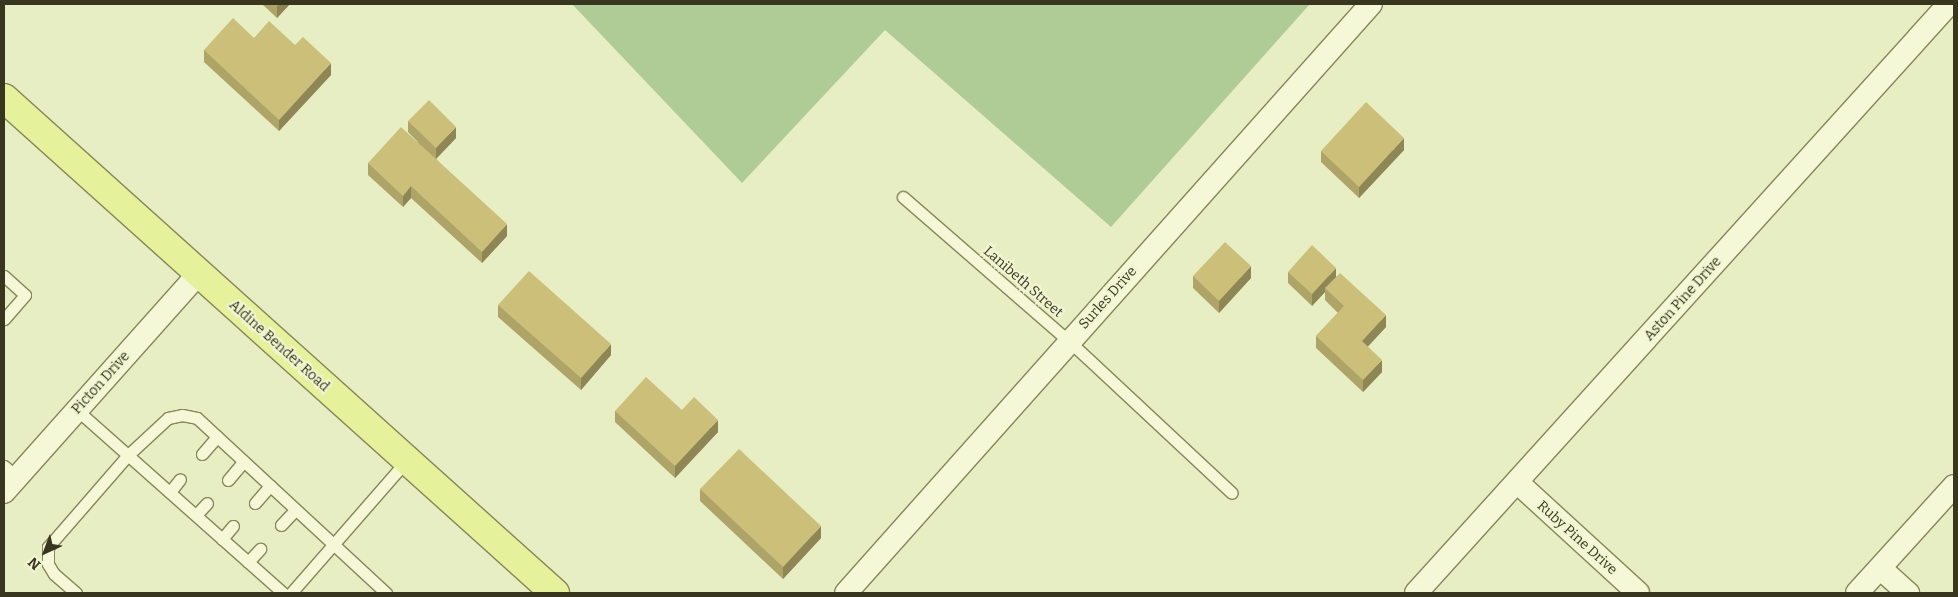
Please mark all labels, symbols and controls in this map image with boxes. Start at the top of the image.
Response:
street label: Lanibeth Street [980,243,1066,321]
street label: Aston Pine Drive [1641,254,1725,344]
street label: Surles Drive [1076,263,1140,333]
street label: Aldine Bender Road [226,297,332,395]
street label: Picton Drive [69,348,133,418]
street label: Ruby Pine Drive [1534,498,1620,578]
north arrow [20,527,70,577]
text: N [25,553,44,573]

